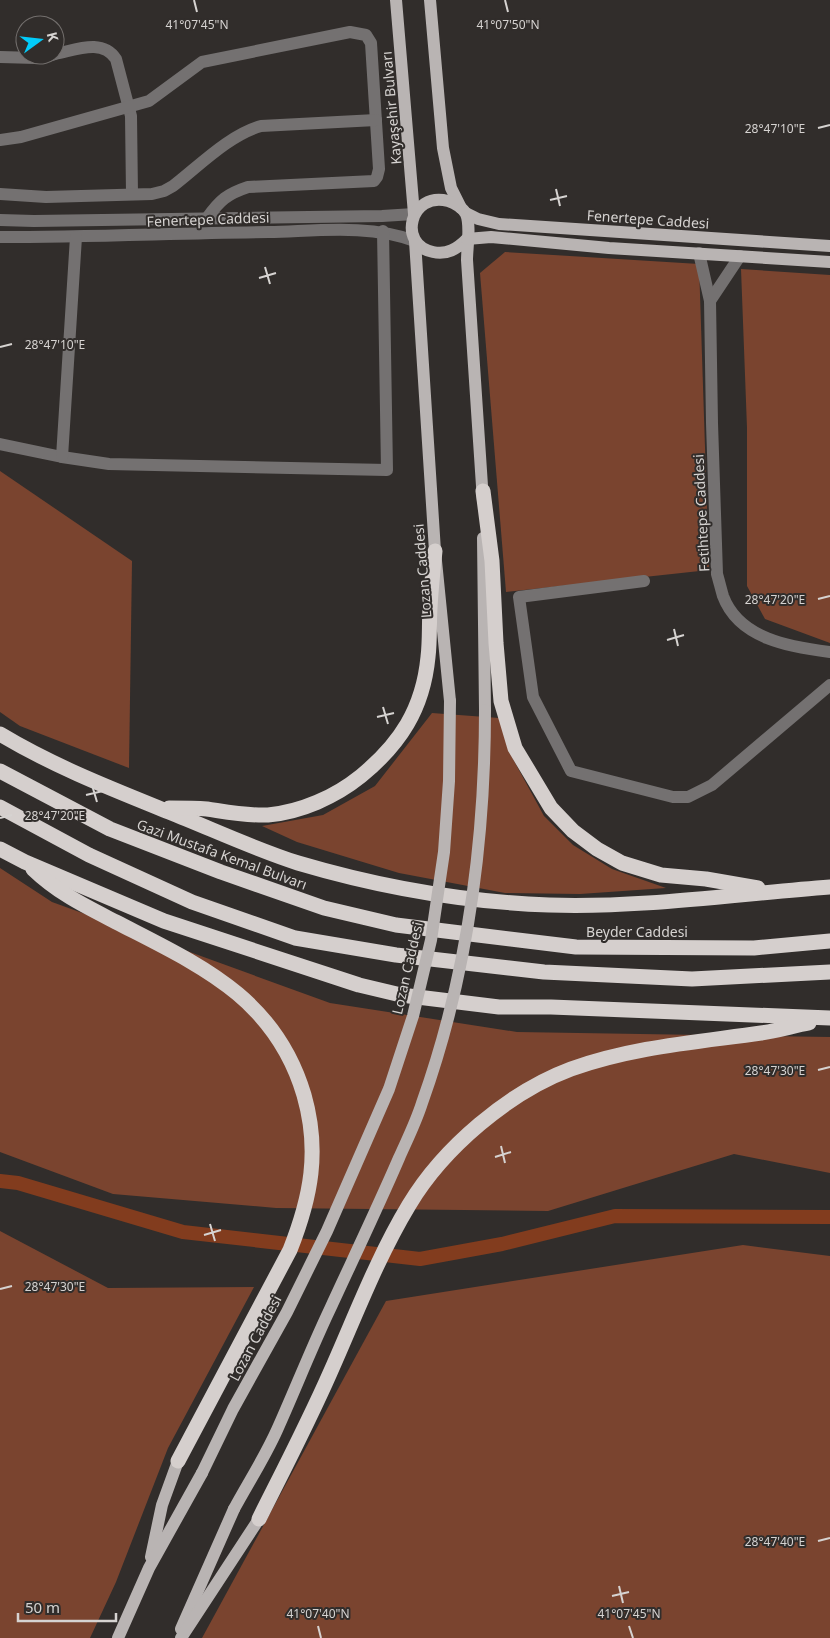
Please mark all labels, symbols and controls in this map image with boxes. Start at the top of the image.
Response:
north arrow [15,15,65,65]
text: 41°07'45"N [165,16,229,33]
text: 41°07'50"N [476,16,540,33]
text: K [43,30,64,44]
street label: Kayaşehir Bulvarı [377,51,405,165]
text: 28°47'10"E [745,120,805,137]
street label: Fenertepe Caddesi [586,205,710,233]
street label: Fenertepe Caddesi [146,207,270,231]
text: 28°47'10"E [25,336,85,353]
street label: Fetihtepe Caddesi [688,454,714,572]
street label: Lozan Caddesi [408,523,436,619]
text: 28°47'20"E [745,591,805,608]
text: 28°47'20"E [25,807,85,824]
street label: Gazi Mustafa Kemal Bulvarı [134,814,310,894]
street label: Lozan Caddesi [387,920,427,1016]
street label: Beyder Caddesi [586,922,688,941]
text: 28°47'30"E [745,1062,805,1079]
text: 28°47'30"E [25,1278,85,1295]
street label: Lozan Caddesi [224,1292,286,1384]
text: 28°47'40"E [745,1533,805,1550]
scale bar [18,1590,115,1622]
text: 50 m [25,1597,60,1617]
text: 41°07'40"N [286,1605,350,1622]
text: 41°07'45"N [597,1605,661,1622]

